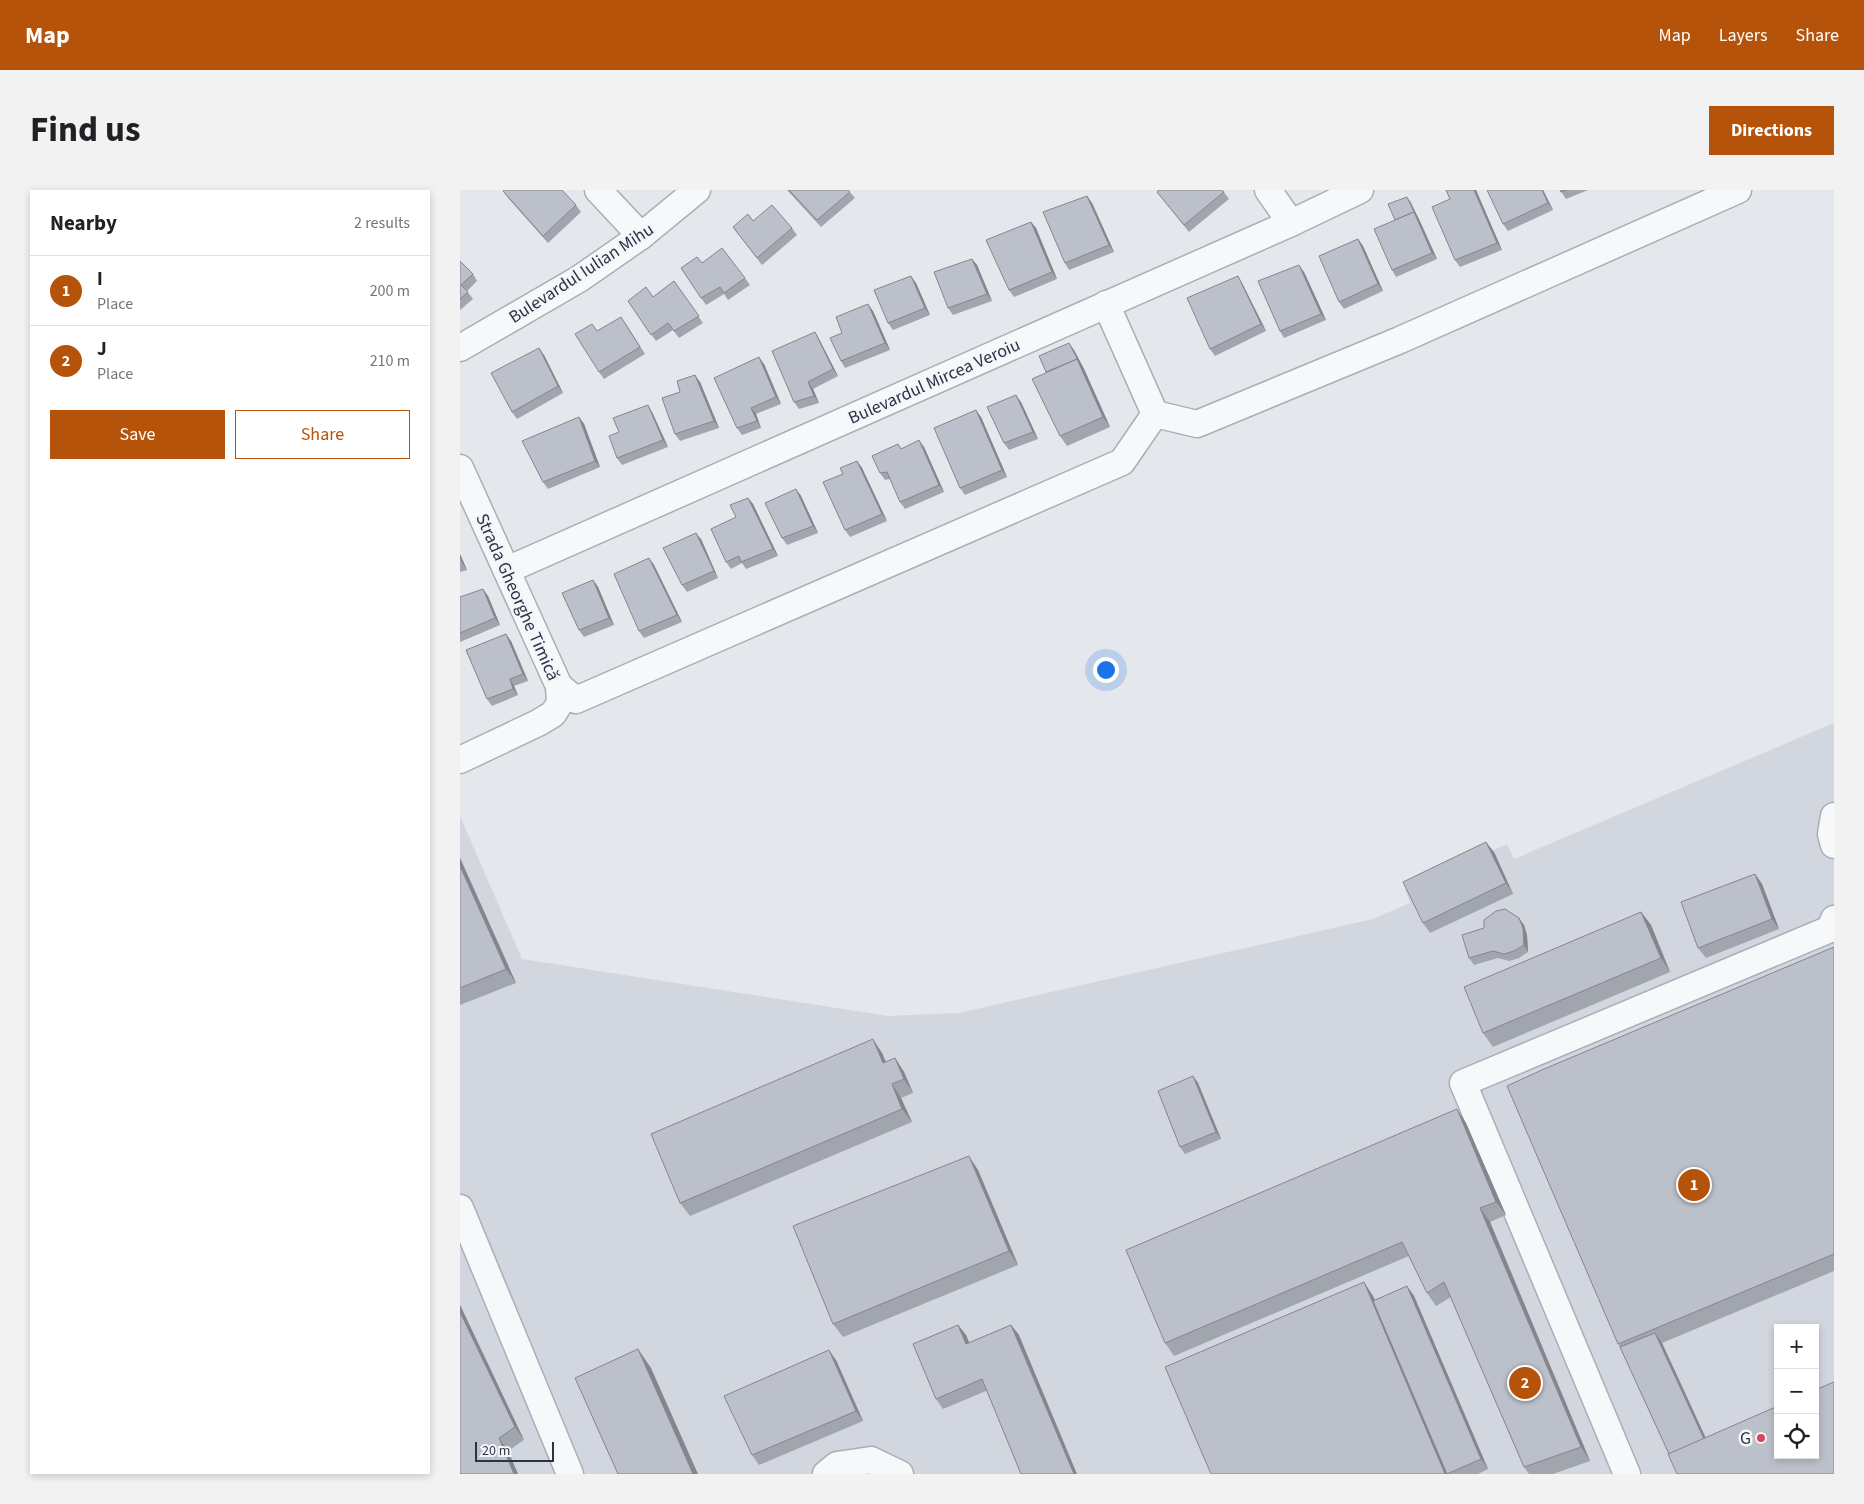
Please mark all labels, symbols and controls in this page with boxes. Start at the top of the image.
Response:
text: Map [25,18,70,53]
text: Map [1659,23,1691,48]
text: Layers [1719,23,1768,48]
text: Share [1796,23,1839,48]
text: Find us [30,105,140,155]
button: Directions [1709,106,1834,155]
text: Nearby [50,208,117,238]
text: 2 results [354,212,410,234]
street label: Bulevardul Iulian Mihu [504,217,659,330]
text: I [97,266,103,293]
text: 1 [62,280,70,302]
text: 200 m [370,280,410,302]
text: Place [97,293,133,315]
street label: Bulevardul Mircea Veroiu [844,332,1024,431]
text: J [97,336,107,363]
text: 2 [62,350,70,372]
text: 210 m [370,350,410,372]
text: Place [97,363,133,385]
button: Save [50,410,225,459]
button: Share [235,410,410,459]
street label: Strada Gheorghe Timică [469,510,566,685]
your location [1093,657,1119,683]
pin: 1 [1678,1166,1710,1204]
map controls [1774,1324,1819,1459]
button: + [1774,1324,1819,1369]
pin: 2 [1509,1364,1541,1402]
button: − [1774,1369,1819,1414]
button: locate [1774,1414,1819,1459]
place label: G [1740,1426,1751,1451]
marker: G [1755,1432,1767,1444]
scale bar [475,1439,554,1462]
text: 20 m [482,1441,510,1461]

